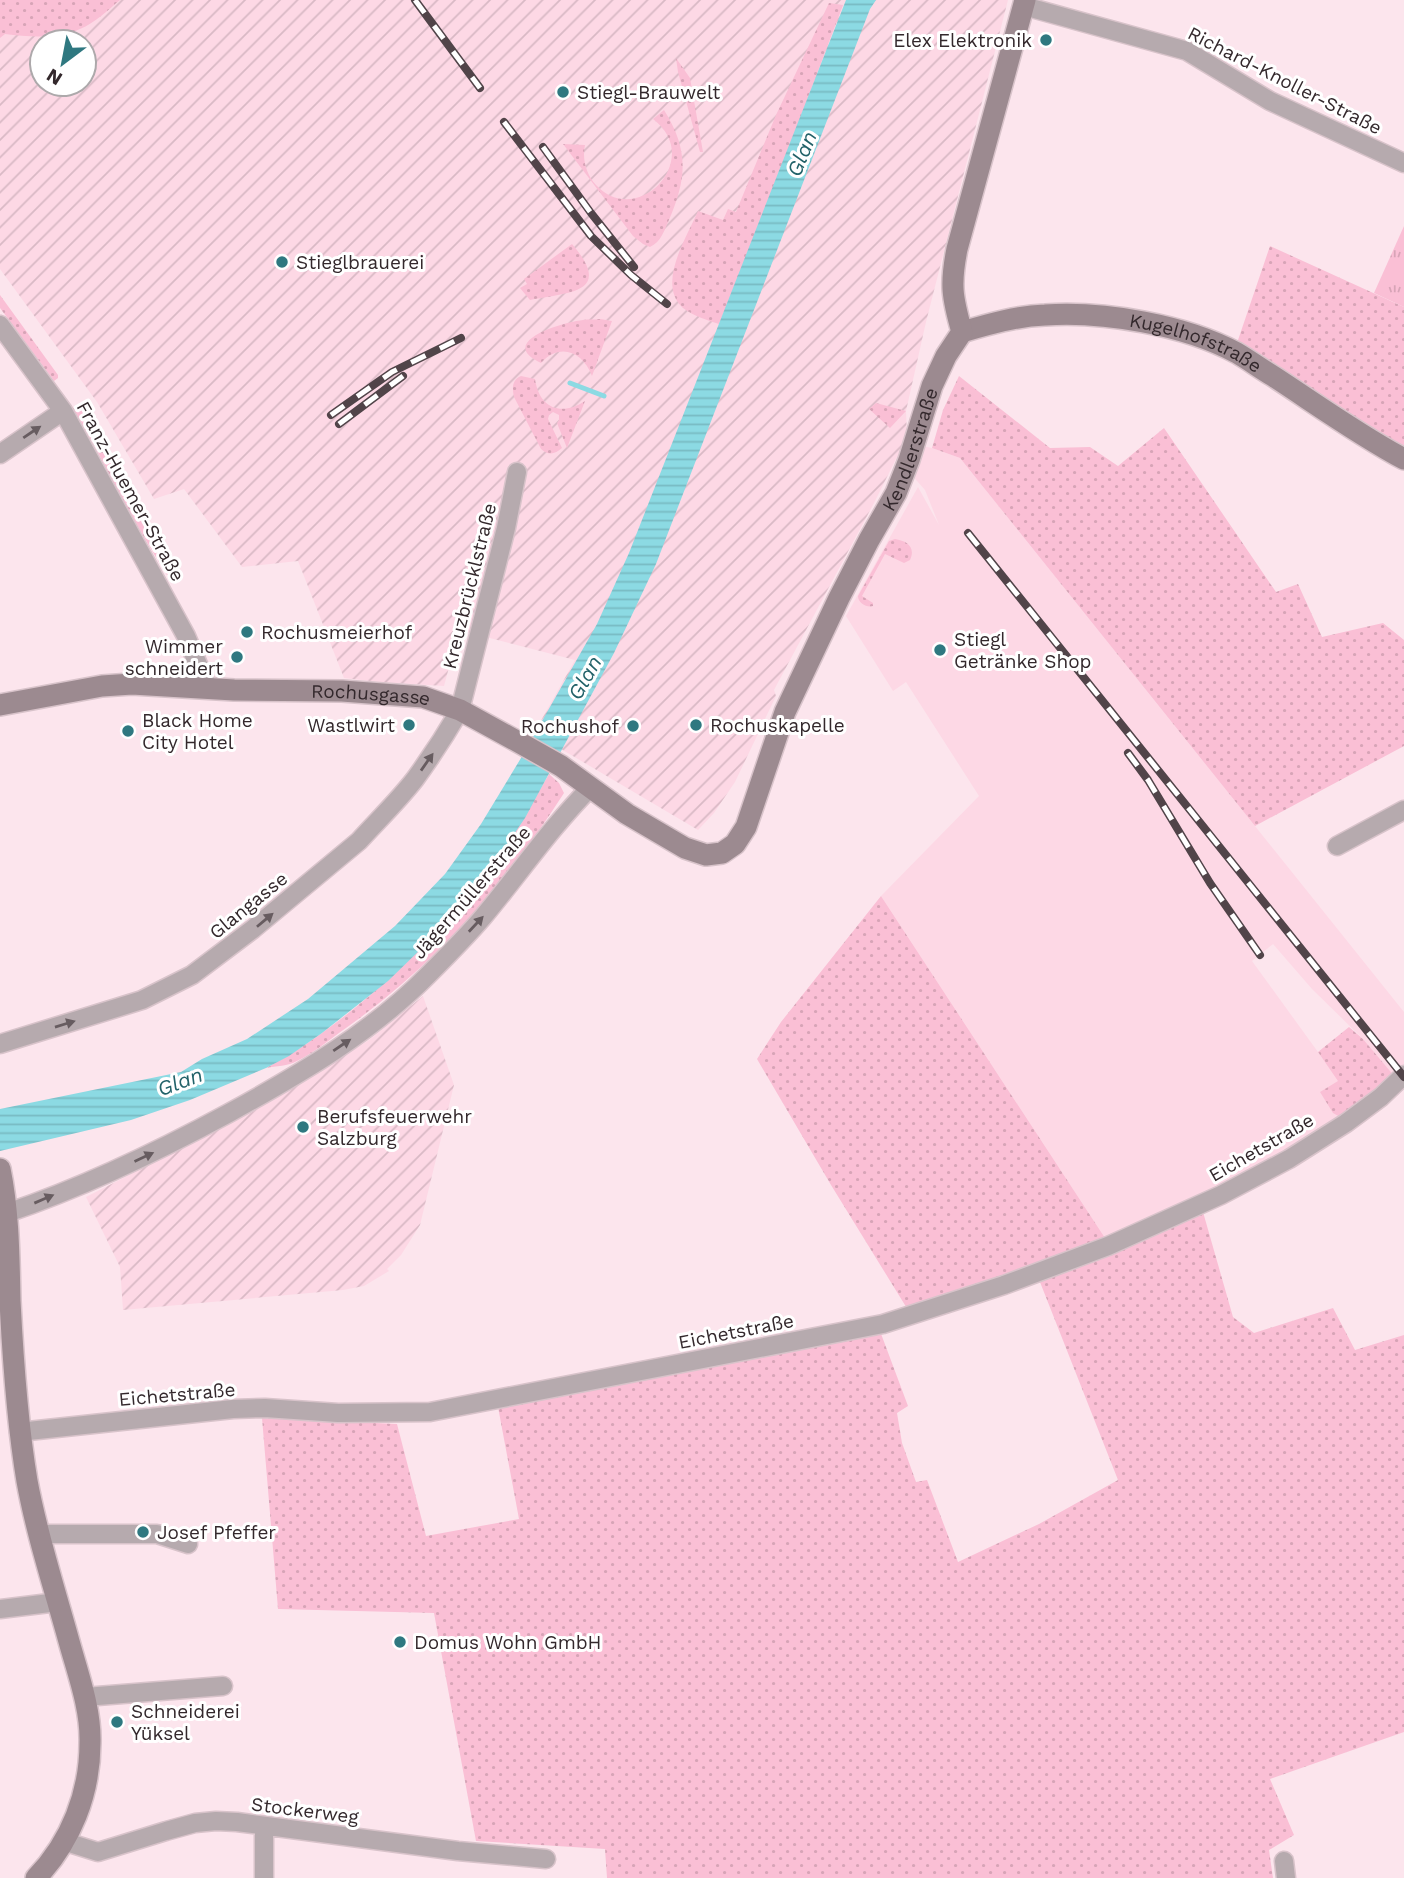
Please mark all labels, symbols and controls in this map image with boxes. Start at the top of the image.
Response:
street label: Richard-Knoller-Straße [1184,21,1386,139]
north arrow [28,28,98,98]
place label: Elex Elektronik [893,29,1032,52]
marker: Elex Elektronik [1038,32,1054,48]
text: N [42,64,66,90]
place label: Stiegl-Brauwelt [577,81,720,104]
marker: Stiegl-Brauwelt [555,84,571,100]
water label: Glan [781,128,822,180]
place label: Stieglbrauerei [296,251,424,274]
marker: Stieglbrauerei [274,254,290,270]
street label: Kugelhofstraße [1128,309,1266,378]
street label: Kendlerstraße [877,385,943,515]
street label: Franz-Huemer-Straße [72,397,190,585]
one-way arrow [23,425,41,439]
street label: Kreuzbrücklstraße [438,501,501,672]
place label: Rochusmeierhof [261,621,413,644]
marker: Rochusmeierhof [239,624,255,640]
place label: Stiegl Getränke Shop [954,628,1092,673]
place label: Wimmer schneidert [125,635,223,680]
marker: Stiegl Getränke Shop [932,642,948,658]
marker: Wimmer schneidert [229,649,245,665]
water label: Glan [562,651,607,704]
street label: Rochusgasse [311,680,434,711]
place label: Black Home City Hotel [142,709,253,754]
place label: Wastlwirt [307,714,395,737]
place label: Rochuskapelle [710,714,845,737]
place label: Rochushof [521,715,620,738]
marker: Wastlwirt [401,717,417,733]
marker: Rochuskapelle [688,717,704,733]
marker: Rochushof [625,718,641,734]
marker: Black Home City Hotel [120,723,136,739]
one-way arrow [420,753,434,771]
street label: Jägermüllerstraße [407,821,535,964]
street label: Glangasse [205,867,292,944]
one-way arrow [256,913,273,928]
one-way arrow [467,916,483,933]
one-way arrow [55,1018,76,1029]
one-way arrow [333,1038,351,1052]
water label: Glan [154,1062,206,1102]
place label: Berufsfeuerwehr Salzburg [317,1105,472,1150]
street label: Eichetstraße [1205,1108,1318,1187]
marker: Berufsfeuerwehr Salzburg [295,1119,311,1135]
one-way arrow [134,1152,154,1163]
one-way arrow [34,1193,55,1204]
street label: Eichetstraße [676,1309,796,1354]
street label: Eichetstraße [118,1378,236,1411]
place label: Josef Pfeffer [157,1521,276,1544]
marker: Josef Pfeffer [135,1524,151,1540]
place label: Domus Wohn GmbH [414,1631,602,1654]
marker: Domus Wohn GmbH [392,1634,408,1650]
place label: Schneiderei Yüksel [131,1700,240,1745]
marker: Schneiderei Yüksel [109,1714,125,1730]
street label: Stockerweg [250,1793,361,1829]

